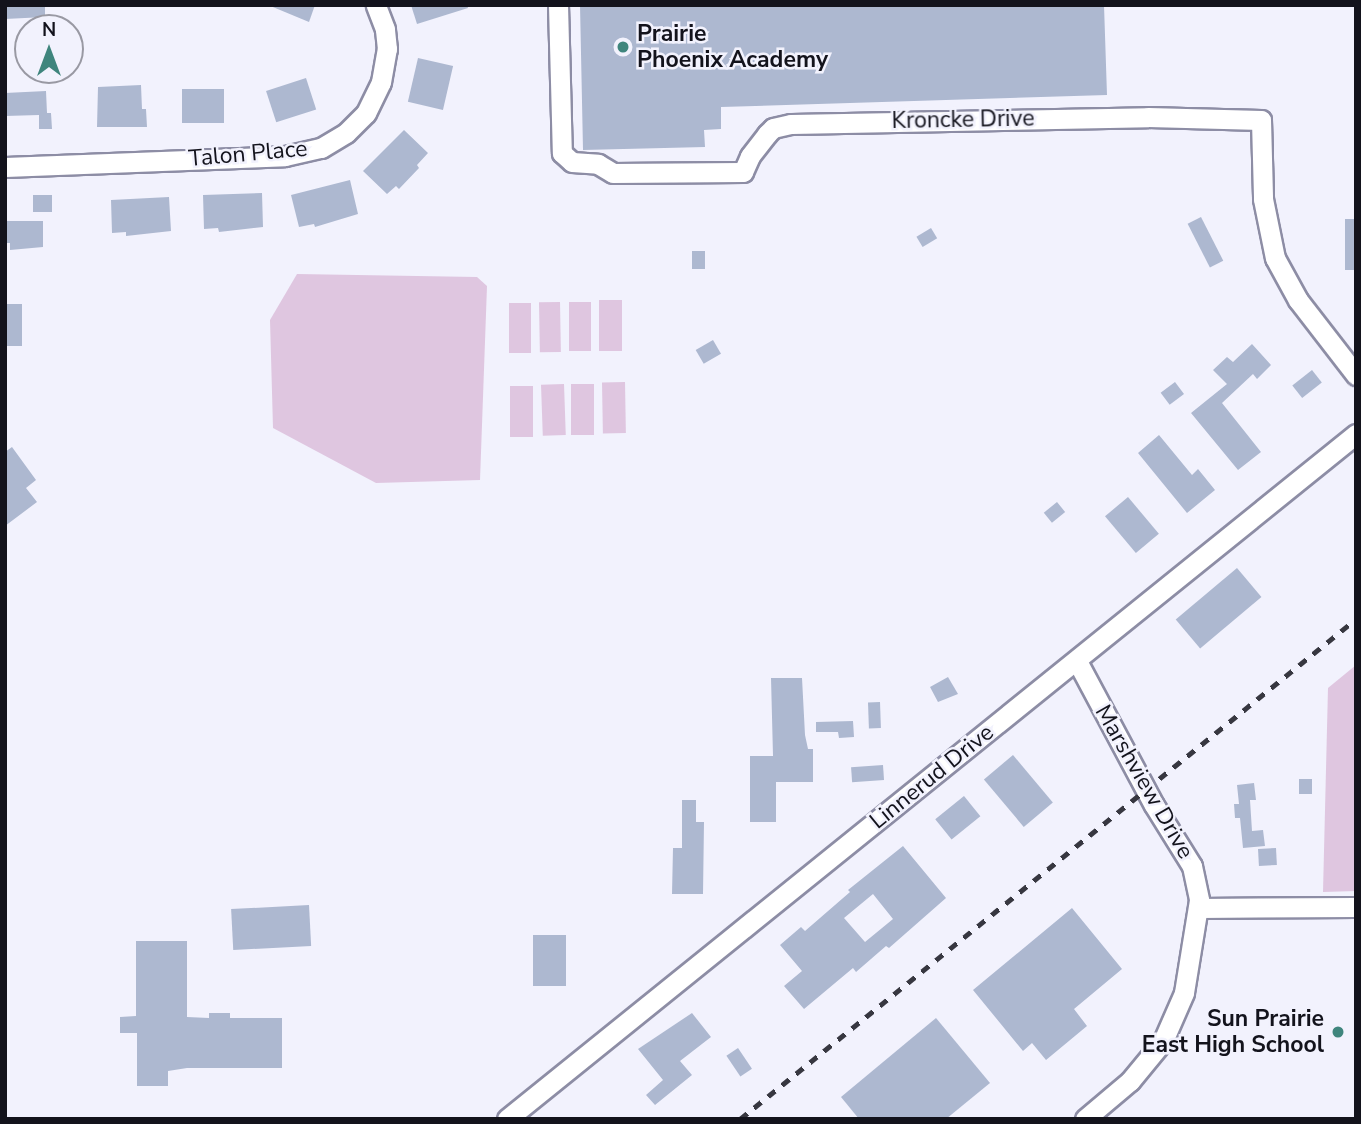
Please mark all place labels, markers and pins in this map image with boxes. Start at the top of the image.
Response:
place label: Prairie Phoenix Academy [637,20,828,74]
marker: Prairie Phoenix Academy [615,39,631,55]
place label: Sun Prairie East High School [1142,1005,1324,1059]
marker: Sun Prairie East High School [1330,1024,1346,1040]

